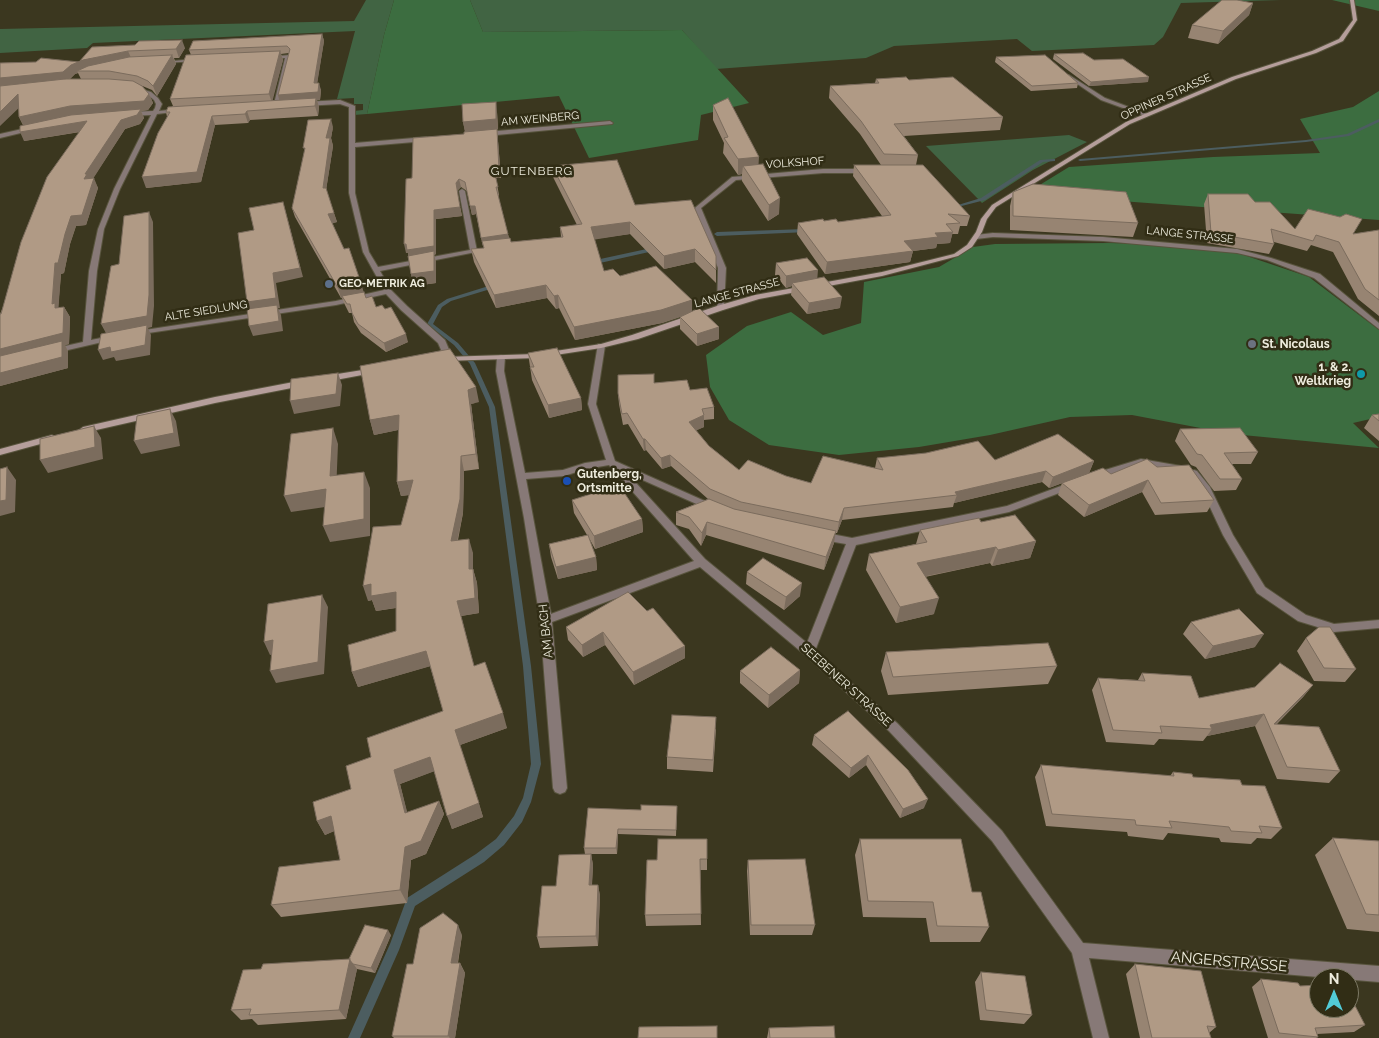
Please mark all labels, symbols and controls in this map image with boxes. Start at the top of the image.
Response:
street label: OPPINER STRASSE [1119,71,1213,123]
street label: AM WEINBERG [500,109,580,129]
street label: VOLKSHOF [765,154,825,172]
district label: GUTENBERG [490,164,574,178]
street label: LANGE STRASSE [1146,224,1234,246]
street label: LANGE STRASSE [693,275,781,311]
place label: GEO-METRIK AG [339,277,425,291]
marker: GEO-METRIK AG [323,278,335,290]
street label: ALTE SIEDLUNG [164,298,248,324]
place label: St. Nicolaus [1262,337,1330,351]
marker: St. Nicolaus [1246,338,1258,350]
place label: 1. & 2. Weltkrieg [1294,360,1351,388]
marker: 1. & 2. Weltkrieg [1355,368,1367,380]
place label: Gutenberg, Ortsmitte [577,467,642,495]
marker: Gutenberg, Ortsmitte [561,475,573,487]
street label: AM BACH [536,603,556,659]
street label: SEEBENER STRASSE [798,641,894,729]
street label: ANGERSTRASSE [1170,948,1288,976]
north arrow [1309,968,1359,1018]
text: N [1329,971,1339,987]

